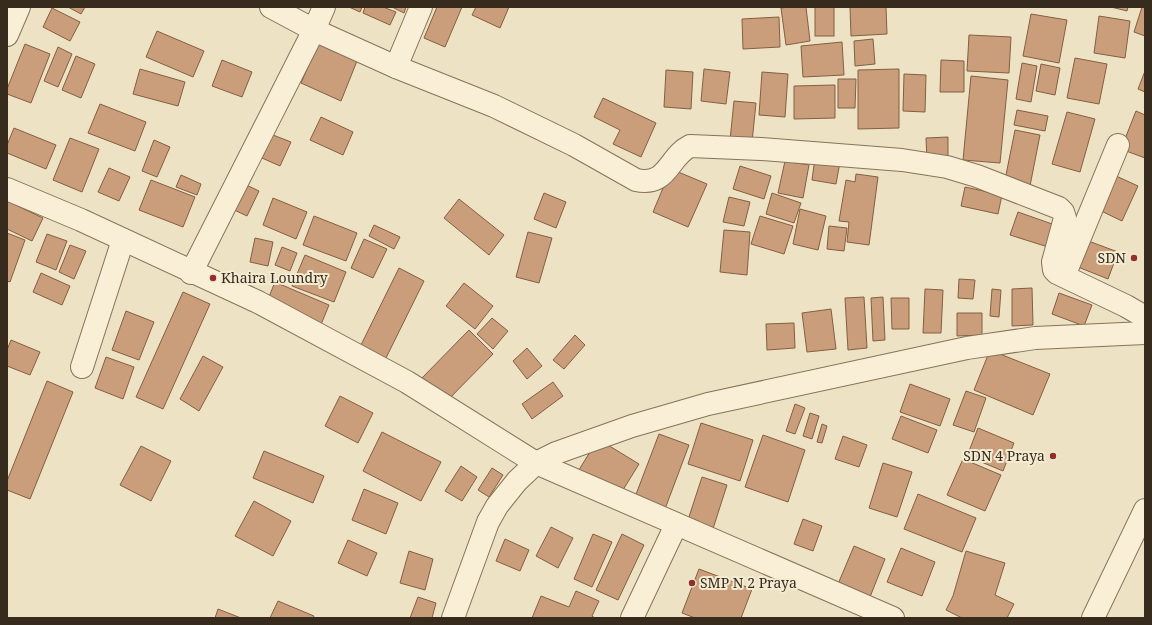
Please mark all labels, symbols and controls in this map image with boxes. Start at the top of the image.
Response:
place label: SDN [1098,248,1126,267]
marker: SDN [1129,253,1139,263]
place label: Khaira Loundry [221,268,328,287]
marker: Khaira Loundry [208,273,218,283]
place label: SDN 4 Praya [963,446,1045,465]
marker: SDN 4 Praya [1048,451,1058,461]
place label: SMP N 2 Praya [700,573,797,592]
marker: SMP N 2 Praya [687,578,697,588]

